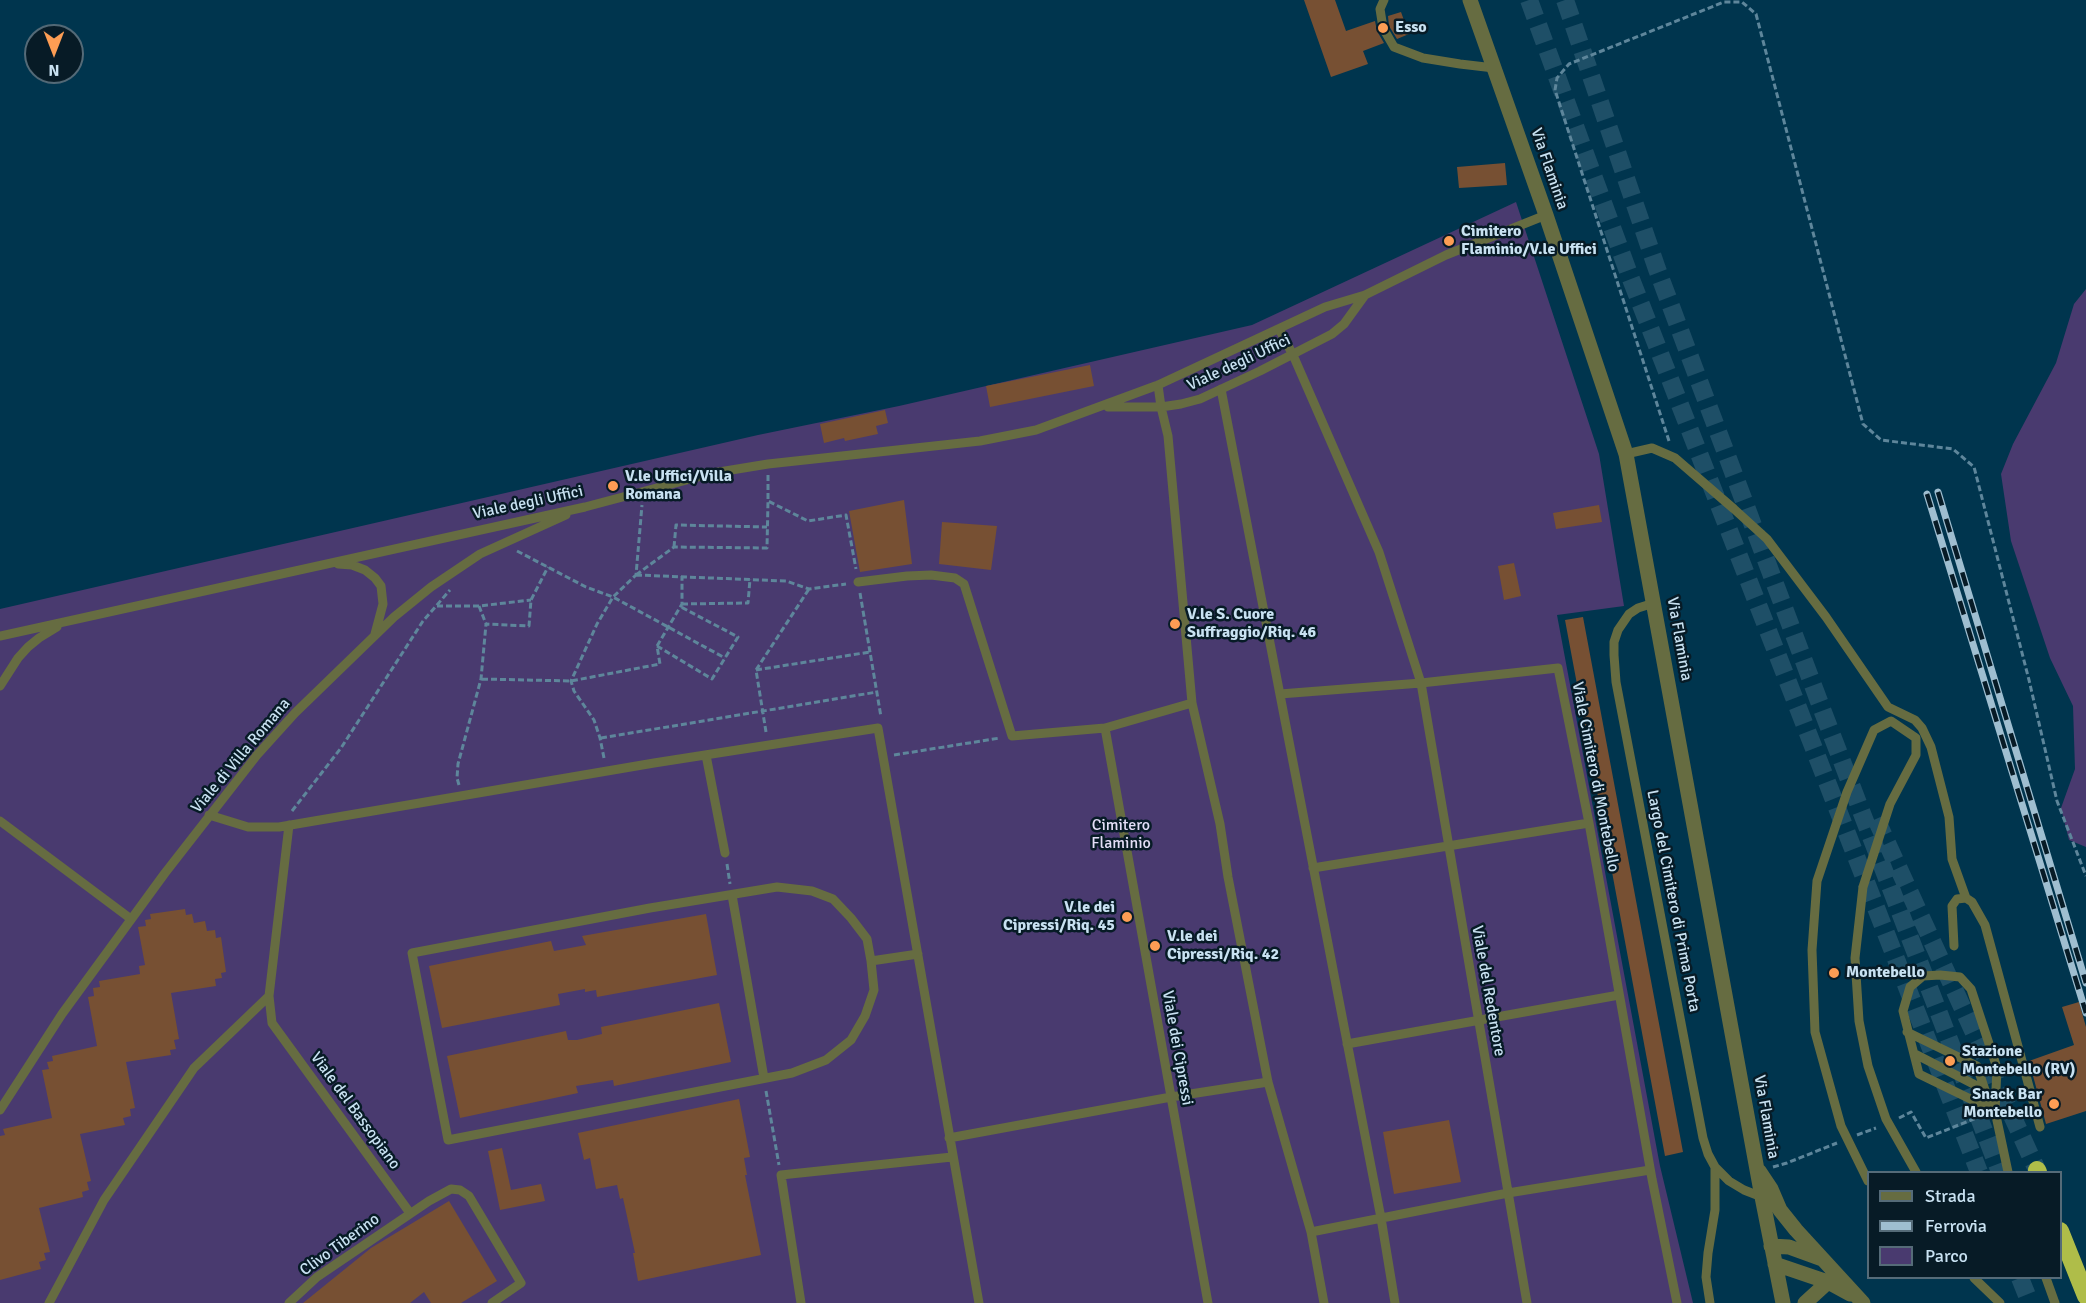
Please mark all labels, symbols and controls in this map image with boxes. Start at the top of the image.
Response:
place label: Esso [1395,18,1427,38]
marker: Esso [1376,21,1390,35]
north arrow [24,24,84,84]
text: N [48,60,60,80]
street label: Via Flaminia [1526,126,1572,212]
place label: Cimitero Flaminio/V.le Uffici [1461,222,1597,260]
marker: Cimitero Flaminio/V.le Uffici [1442,234,1456,248]
street label: Viale degli Uffici [1184,331,1294,395]
place label: V.le Uffici/Villa Romana [625,467,732,505]
marker: V.le Uffici/Villa Romana [606,479,620,493]
street label: Viale degli Uffici [471,482,585,524]
street label: Via Flaminia [1662,596,1696,682]
place label: V.le S. Cuore Suffraggio/Riq. 46 [1187,605,1316,643]
marker: V.le S. Cuore Suffraggio/Riq. 46 [1168,617,1182,631]
street label: Viale Cimitero di Montebello [1567,680,1623,874]
street label: Viale di Villa Romana [187,695,295,817]
street label: Largo del Cimitero di Prima Porta [1642,788,1704,1014]
park label: Cimitero Flaminio [1091,816,1151,854]
place label: V.le dei Cipressi/Riq. 45 [1003,898,1115,936]
marker: V.le dei Cipressi/Riq. 45 [1120,910,1134,924]
street label: Viale del Redentore [1467,924,1509,1058]
place label: V.le dei Cipressi/Riq. 42 [1167,927,1279,965]
marker: V.le dei Cipressi/Riq. 42 [1148,939,1162,953]
place label: Montebello [1846,963,1925,983]
marker: Montebello [1827,966,1841,980]
street label: Viale dei Cipressi [1157,989,1197,1107]
place label: Stazione Montebello (RV) [1962,1042,2076,1080]
street label: Viale del Bassopiano [306,1049,404,1173]
marker: Stazione Montebello (RV) [1943,1054,1957,1068]
street label: Via Flaminia [1749,1074,1783,1160]
place label: Snack Bar Montebello [1963,1085,2042,1123]
marker: Snack Bar Montebello [2047,1097,2061,1111]
legend [1867,1171,2062,1279]
text: Strada [1925,1185,1976,1207]
street label: Clivo Tiberino [297,1210,383,1280]
text: Ferrovia [1925,1215,1987,1237]
text: Parco [1925,1245,1968,1267]

